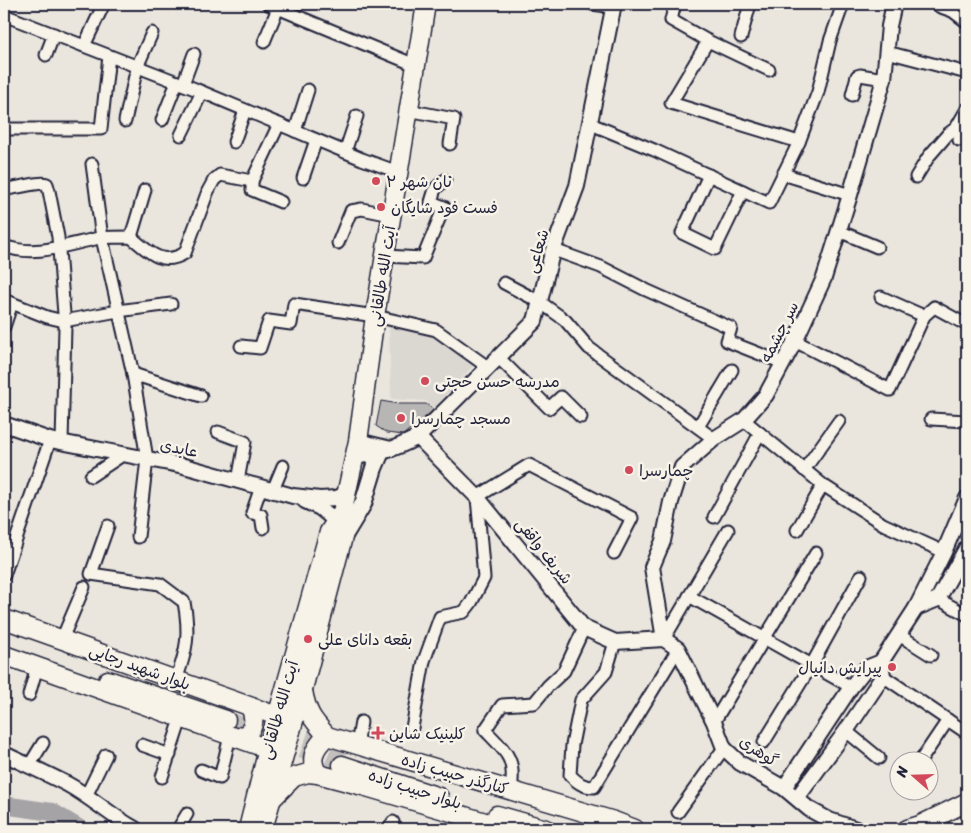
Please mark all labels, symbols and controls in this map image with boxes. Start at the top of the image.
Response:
place label: نان شهر ۲ [386,167,452,196]
marker: نان شهر ۲ [370,175,382,187]
place label: فست فود شایگان [391,193,498,222]
marker: فست فود شایگان [375,201,387,213]
street label: آیت الله طالقانی [360,222,404,329]
street label: شعاعی [517,225,557,277]
street label: سر چشمه [751,296,807,368]
place label: مدرسه حسن حجتی [435,367,560,396]
marker: مدرسه حسن حجتی [419,375,431,387]
place label: مسجد چمارسرا [411,404,511,433]
marker: مسجد چمارسرا [395,412,407,424]
street label: عابدی [157,430,201,466]
place label: چمارسرا [639,456,694,485]
marker: چمارسرا [623,464,635,476]
street label: شریف واقفی [508,511,580,591]
place label: بقعه دانای علی [318,625,413,654]
marker: بقعه دانای علی [302,633,314,645]
street label: بلوار شهید رجایی [85,635,195,699]
place label: پیرایش دانیال [798,653,882,682]
street label: آیت الله طالقانی [251,656,307,763]
marker: پیرایش دانیال [886,661,898,673]
place label: کلینیک شاین [389,719,466,748]
marker: کلینیک شاین [371,726,385,740]
street label: گوهری [733,727,785,775]
street label: کنارگذر حبیب زاده [398,745,512,803]
north arrow [888,750,938,800]
street label: بلوار حبیب زاده [364,760,466,818]
text: N [889,763,916,781]

